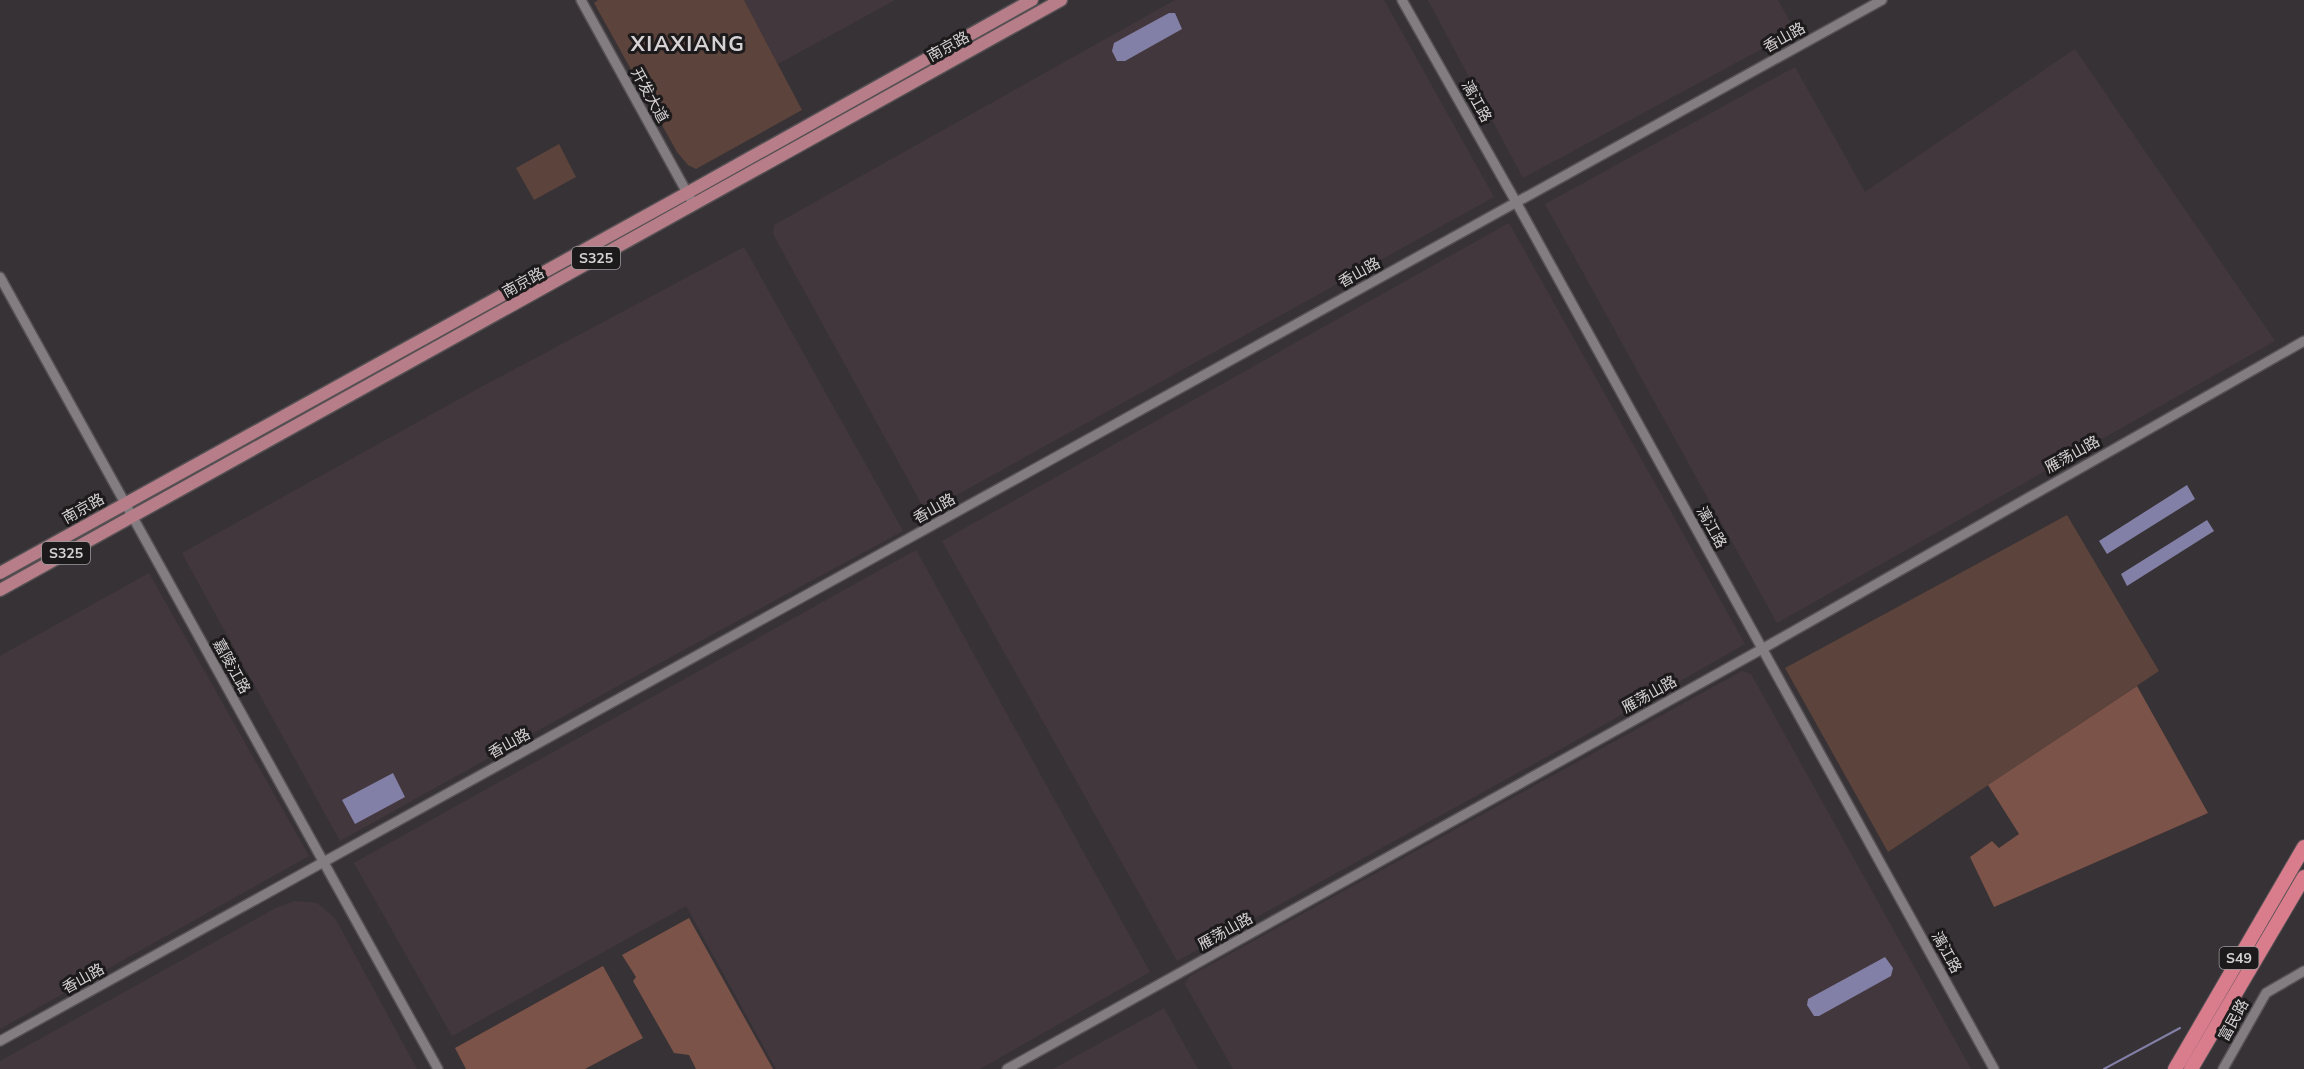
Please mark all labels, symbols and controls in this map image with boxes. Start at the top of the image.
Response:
street label: 香山路 [1760,18,1808,56]
street label: 南京路 [924,27,972,65]
district label: XIAXIANG [630,30,745,56]
street label: 开发大道 [627,64,673,126]
street label: 漓江路 [1458,77,1496,125]
road number: S325 [572,247,620,269]
street label: 香山路 [1335,253,1383,291]
street label: 南京路 [499,263,547,301]
street label: 雁荡山路 [2041,431,2103,477]
street label: 南京路 [59,489,107,527]
street label: 香山路 [910,489,958,527]
street label: 漓江路 [1693,503,1731,551]
road number: S325 [42,542,90,564]
street label: 嘉陵江路 [209,635,255,697]
street label: 雁荡山路 [1618,671,1680,717]
street label: 香山路 [485,724,533,762]
street label: 雁荡山路 [1194,908,1256,954]
street label: 漓江路 [1928,928,1966,976]
road number: S49 [2220,947,2258,969]
street label: 香山路 [59,959,107,997]
street label: 富民路 [2214,996,2252,1044]

